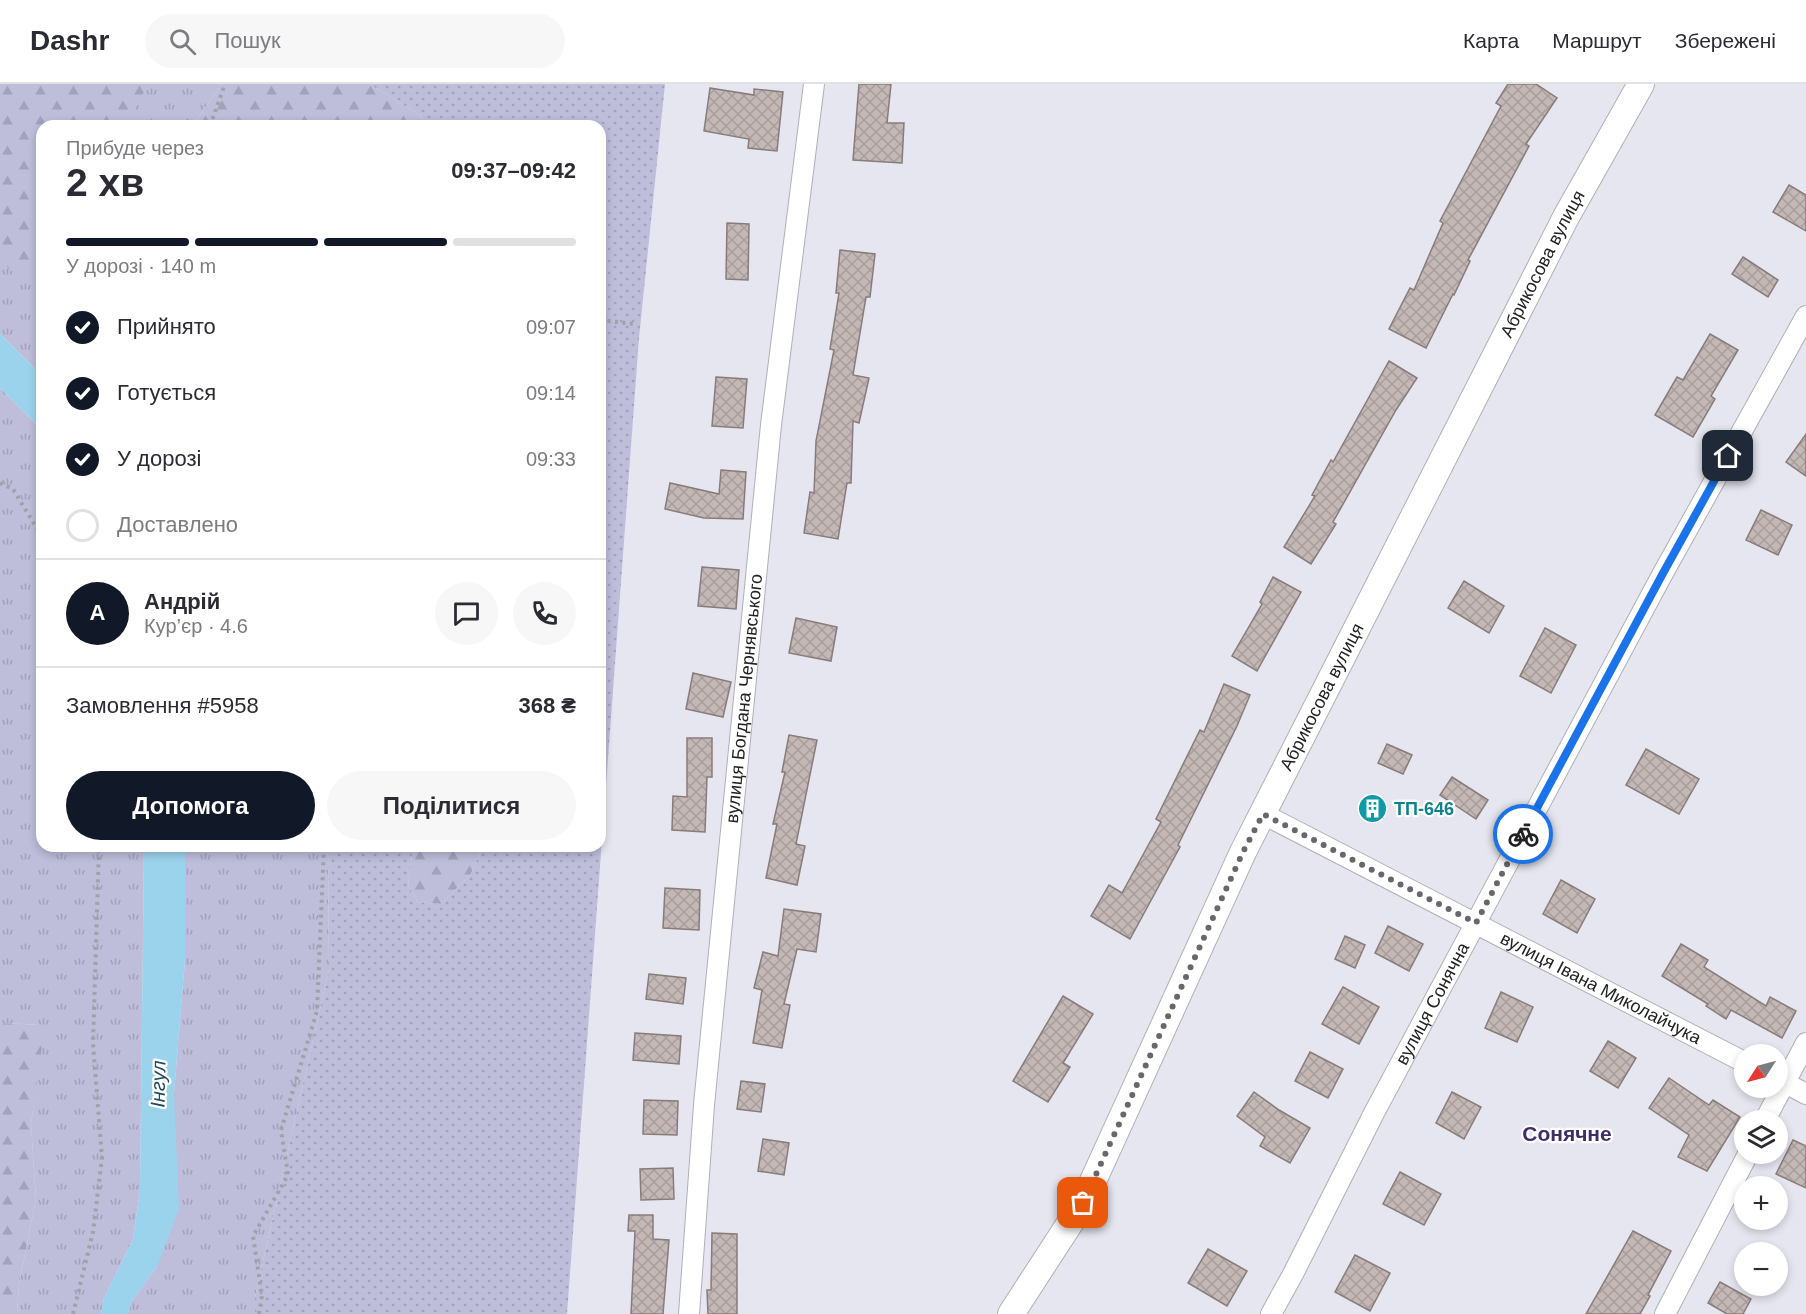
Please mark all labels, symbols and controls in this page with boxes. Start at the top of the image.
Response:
search box [145,14,565,68]
text: Dashr [30,25,109,56]
icon: search [166,25,199,58]
text: Пошук [214,28,281,53]
text: Карта [1463,29,1519,52]
text: Маршрут [1552,29,1642,52]
text: Збережені [1675,29,1776,52]
text: Прибуде через [66,137,204,159]
text: 09:37–09:42 [451,158,576,183]
text: 2 хв [66,161,144,204]
street label: Абрикосова вулиця [1496,187,1589,341]
text: У дорозі · 140 m [66,255,216,277]
icon: check [66,311,99,344]
text: Прийнято [117,314,216,339]
text: 09:07 [526,316,576,338]
icon: check [66,377,99,410]
text: Готується [117,380,216,405]
text: 09:14 [526,382,576,404]
pin [1702,430,1753,481]
icon: home [1711,439,1744,472]
icon: check [66,443,99,476]
text: У дорозі [117,446,201,471]
text: 09:33 [526,448,576,470]
text: Доставлено [117,512,238,537]
street label: вулиця Богдана Чернявського [722,573,766,824]
button: chat [435,582,498,645]
button: phone [513,582,576,645]
text: Андрій [144,589,220,614]
text: А [90,600,105,625]
text: Кур’єр · 4.6 [144,615,248,637]
street label: Абрикосова вулиця [1276,620,1368,774]
text: Замовлення #5958 [66,693,259,718]
text: 368 ₴ [519,693,576,718]
button: Допомога [66,771,315,840]
button: Поділитися [327,771,576,840]
building icon: ТП-646 [1357,793,1389,825]
place label: ТП-646 [1394,799,1454,819]
courier [1493,804,1553,864]
icon: bike [1507,818,1540,851]
street label: вулиця Івана Миколайчука [1497,928,1705,1049]
street label: вулиця Сонячна [1392,938,1474,1068]
north arrow [1734,1044,1788,1098]
map controls [1734,1044,1788,1296]
water label: Інгул [147,1060,169,1108]
button: layers [1734,1110,1788,1164]
district label: Сонячне [1522,1122,1612,1145]
button: + [1734,1176,1788,1230]
pin [1057,1177,1108,1228]
icon: bag [1066,1186,1099,1219]
button: − [1734,1242,1788,1296]

